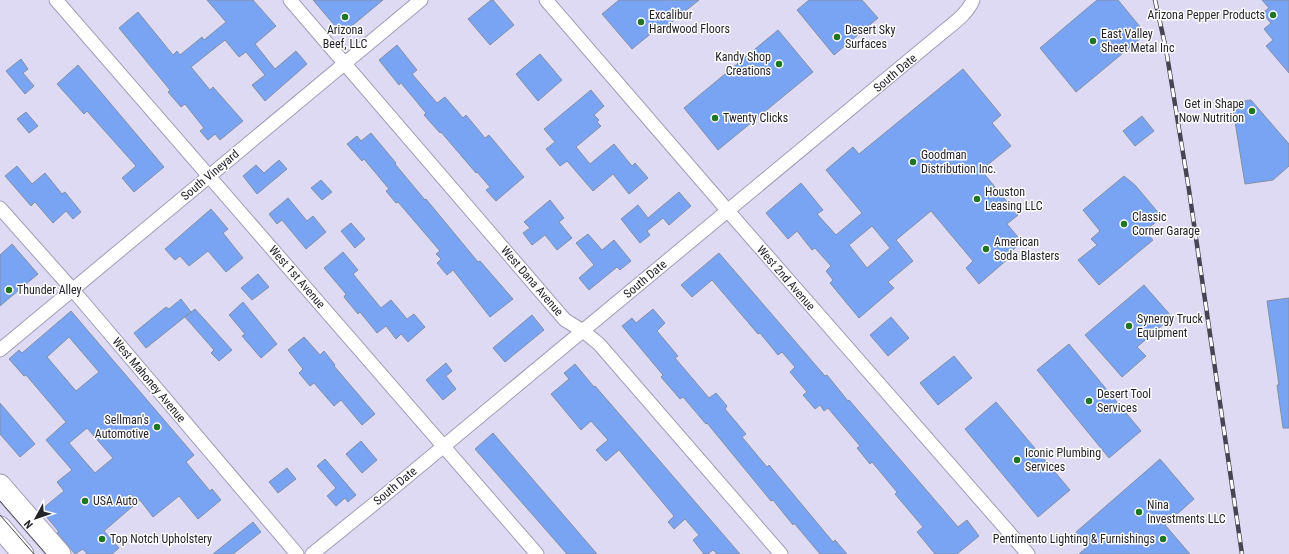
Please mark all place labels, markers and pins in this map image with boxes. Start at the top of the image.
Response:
place label: Excalibur Hardwood Floors [649,8,730,36]
place label: Arizona Pepper Products [1148,8,1265,22]
marker: Arizona Pepper Products [1268,10,1278,20]
marker: Arizona Beef, LLC [340,12,350,22]
marker: Excalibur Hardwood Floors [636,17,646,27]
place label: Arizona Beef, LLC [323,23,367,51]
place label: Desert Sky Surfaces [845,23,895,51]
place label: East Valley Sheet Metal Inc [1101,27,1175,55]
marker: Desert Sky Surfaces [832,32,842,42]
marker: East Valley Sheet Metal Inc [1088,36,1098,46]
place label: Kandy Shop Creations [715,50,771,78]
marker: Kandy Shop Creations [774,59,784,69]
place label: Get in Shape Now Nutrition [1179,97,1244,125]
marker: Get in Shape Now Nutrition [1247,106,1257,116]
place label: Twenty Clicks [723,111,788,125]
marker: Twenty Clicks [710,113,720,123]
place label: Goodman Distribution Inc. [921,148,996,176]
marker: Goodman Distribution Inc. [908,157,918,167]
place label: Houston Leasing LLC [985,185,1043,213]
marker: Houston Leasing LLC [972,194,982,204]
place label: Classic Corner Garage [1132,210,1200,238]
marker: Classic Corner Garage [1119,219,1129,229]
place label: American Soda Blasters [994,235,1060,263]
marker: American Soda Blasters [981,244,991,254]
place label: Thunder Alley [17,283,82,297]
marker: Thunder Alley [4,285,14,295]
place label: Synergy Truck Equipment [1137,312,1203,340]
marker: Synergy Truck Equipment [1124,321,1134,331]
place label: Desert Tool Services [1097,387,1151,415]
marker: Desert Tool Services [1084,396,1094,406]
place label: Sellman's Automotive [95,413,149,441]
marker: Sellman's Automotive [152,422,162,432]
place label: Iconic Plumbing Services [1025,446,1101,474]
marker: Iconic Plumbing Services [1012,455,1022,465]
place label: USA Auto [93,494,138,508]
marker: USA Auto [80,496,90,506]
place label: Nina Investments LLC [1147,498,1226,526]
marker: Nina Investments LLC [1134,507,1144,517]
place label: Top Notch Upholstery [110,532,212,546]
place label: Pentimento Lighting & Furnishings [993,532,1155,546]
marker: Top Notch Upholstery [97,534,107,544]
marker: Pentimento Lighting & Furnishings [1158,534,1168,544]

